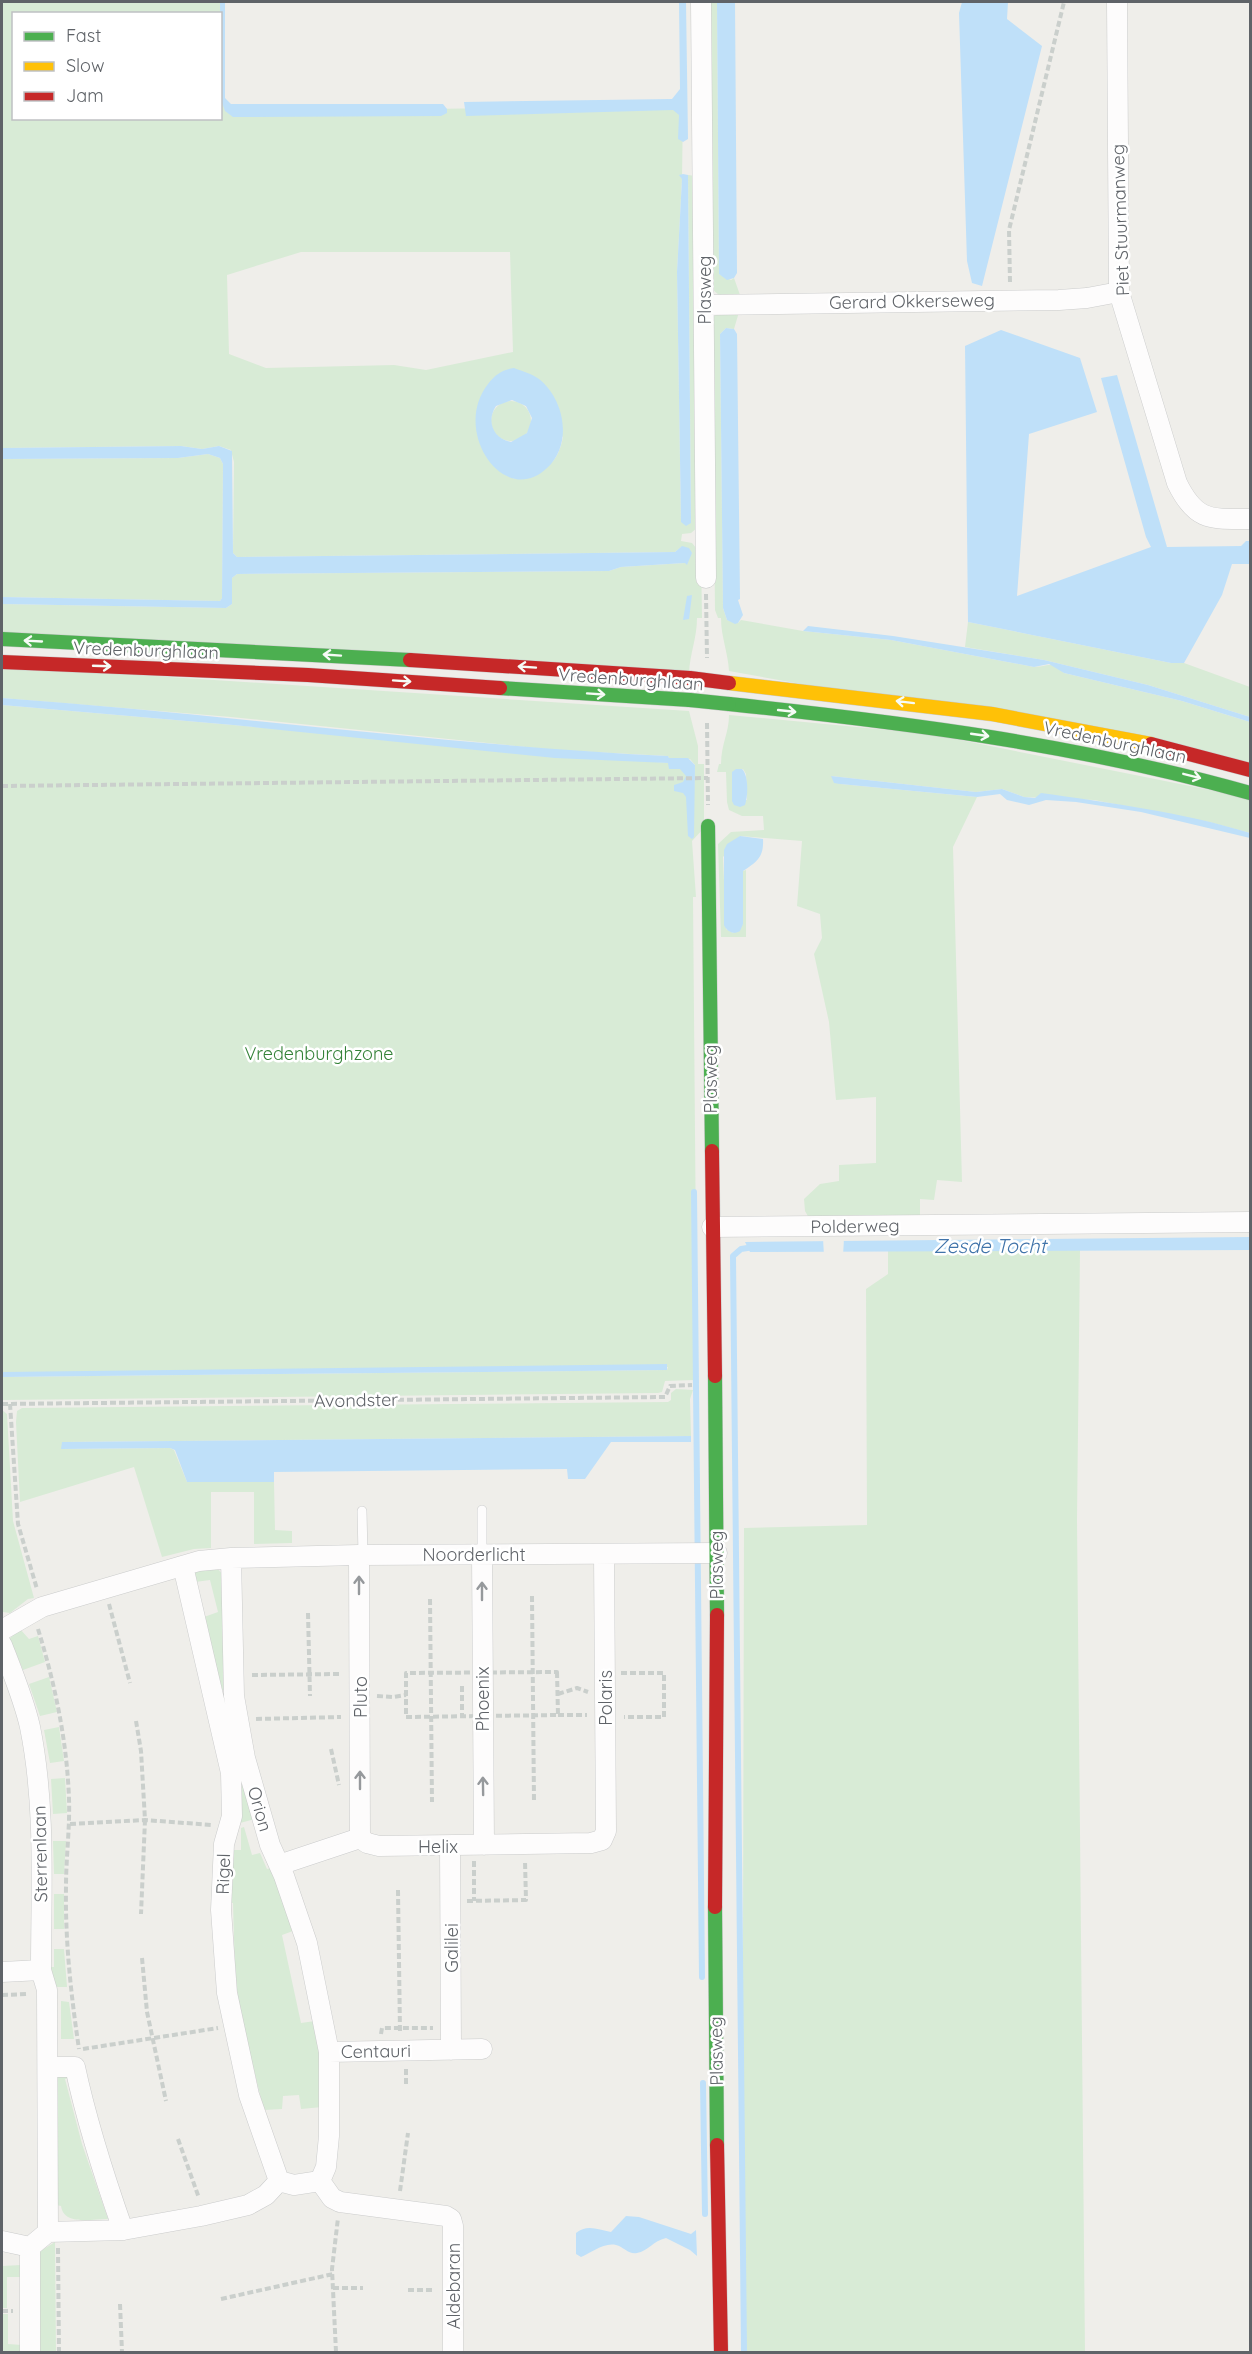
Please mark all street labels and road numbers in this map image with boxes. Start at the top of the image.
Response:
street label: Piet Stuurmanweg [1106,144,1134,296]
street label: Plasweg [693,255,716,325]
street label: Gerard Okkerseweg [829,288,995,314]
street label: Vredenburghlaan [73,636,219,664]
street label: Vredenburghlaan [558,662,704,696]
street label: Vredenburghlaan [1041,716,1189,768]
street label: Plasweg [699,1044,722,1114]
street label: Polderweg [810,1214,900,1238]
street label: Avondster [314,1388,398,1412]
street label: Plasweg [705,1530,728,1600]
street label: Noorderlicht [422,1543,526,1566]
street label: Phoenix [471,1666,494,1731]
street label: Polaris [594,1670,617,1726]
street label: Pluto [349,1676,372,1718]
street label: Orion [243,1784,277,1834]
street label: Sterrenlaan [28,1805,52,1903]
street label: Helix [418,1835,458,1858]
street label: Rigel [211,1853,235,1895]
street label: Galilei [440,1923,463,1973]
street label: Plasweg [704,2016,728,2086]
street label: Centauri [341,2039,411,2063]
street label: Aldebaran [442,2243,465,2329]

